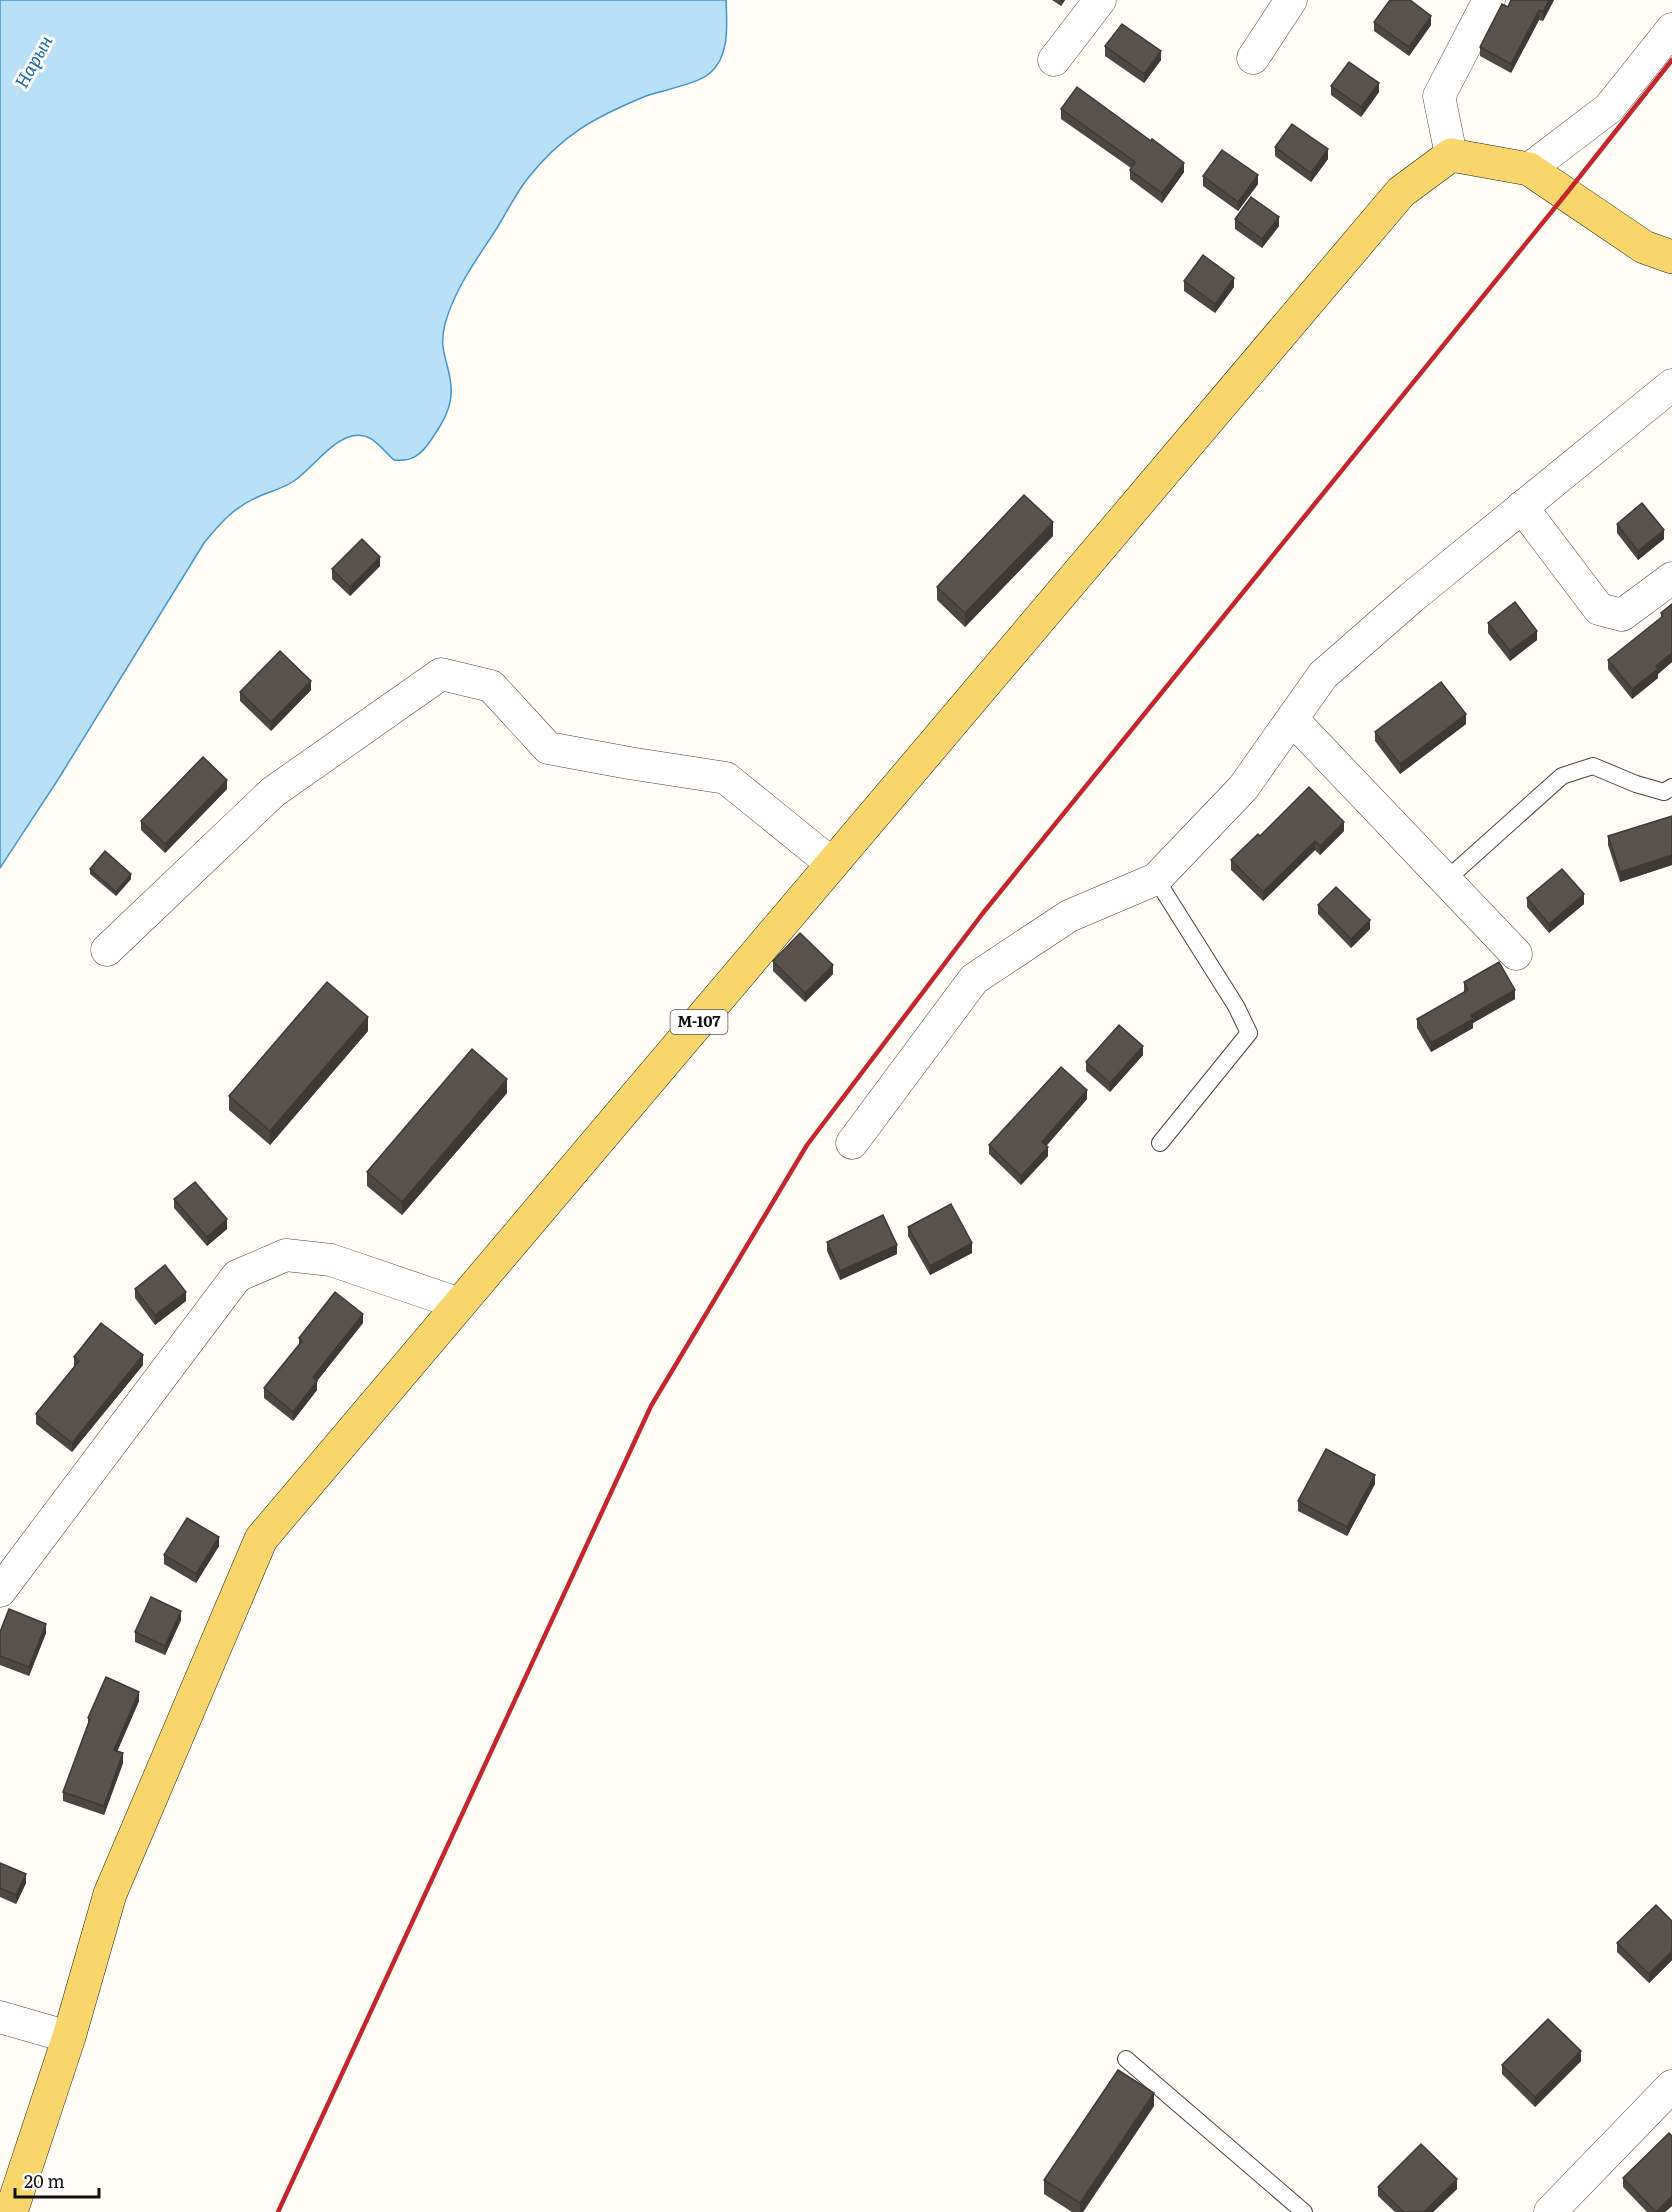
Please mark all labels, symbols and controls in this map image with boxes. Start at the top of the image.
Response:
water label: Нарын [7,30,58,93]
road number: М-107 [670,1010,728,1034]
scale bar [15,2161,99,2199]
text: 20 m [24,2167,65,2194]

